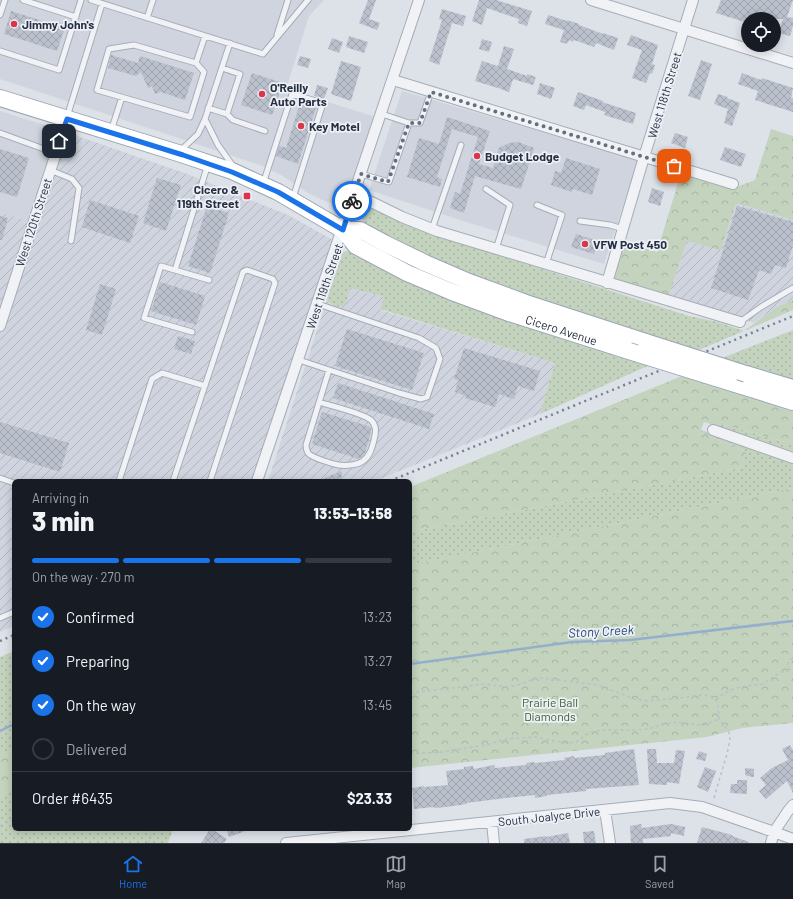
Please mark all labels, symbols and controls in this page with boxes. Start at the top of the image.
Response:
map controls [741,12,781,52]
button: locate [741,12,781,52]
place label: Jimmy John's [22,17,94,31]
marker: Jimmy John's [9,19,19,29]
street label: West 118th Street [644,50,684,140]
place label: O'Reilly Auto Parts [270,80,327,108]
marker: O'Reilly Auto Parts [257,89,267,99]
place label: Key Motel [309,119,360,133]
marker: Key Motel [296,121,306,131]
pin [42,124,76,158]
icon: home [48,130,70,152]
place label: Budget Lodge [485,149,560,163]
pin [657,149,691,183]
marker: Budget Lodge [472,151,482,161]
icon: bag [663,155,685,177]
street label: West 120th Street [12,176,54,268]
courier [332,181,372,221]
place label: Cicero & 119th Street [177,182,239,210]
icon: bike [341,190,363,212]
marker: Cicero & 119th Street [242,191,252,201]
place label: VFW Post 450 [593,237,667,251]
marker: VFW Post 450 [580,239,590,249]
street label: West 119th Street [303,241,345,331]
street label: Cicero Avenue [524,312,599,348]
text: Arriving in [32,490,89,506]
text: 13:53–13:58 [314,504,392,522]
text: 3 min [32,505,94,536]
text: On the way · 270 m [32,569,134,585]
icon: check [32,606,54,628]
text: Confirmed [66,608,134,626]
text: 13:23 [363,609,392,625]
water label: Stony Creek [568,621,635,641]
icon: check [32,650,54,672]
text: Preparing [66,652,130,670]
text: 13:27 [363,653,392,669]
icon: check [32,694,54,716]
park label: Prairie Ball Diamonds [522,695,578,723]
text: On the way [66,696,136,714]
text: 13:45 [363,697,392,713]
text: Delivered [66,740,127,758]
text: Order #6435 [32,789,113,807]
text: $23.33 [347,789,392,807]
street label: South Joalyce Drive [497,804,601,828]
tab: Home [119,853,147,890]
tab: Map [385,853,407,890]
tab: Saved [645,853,674,890]

